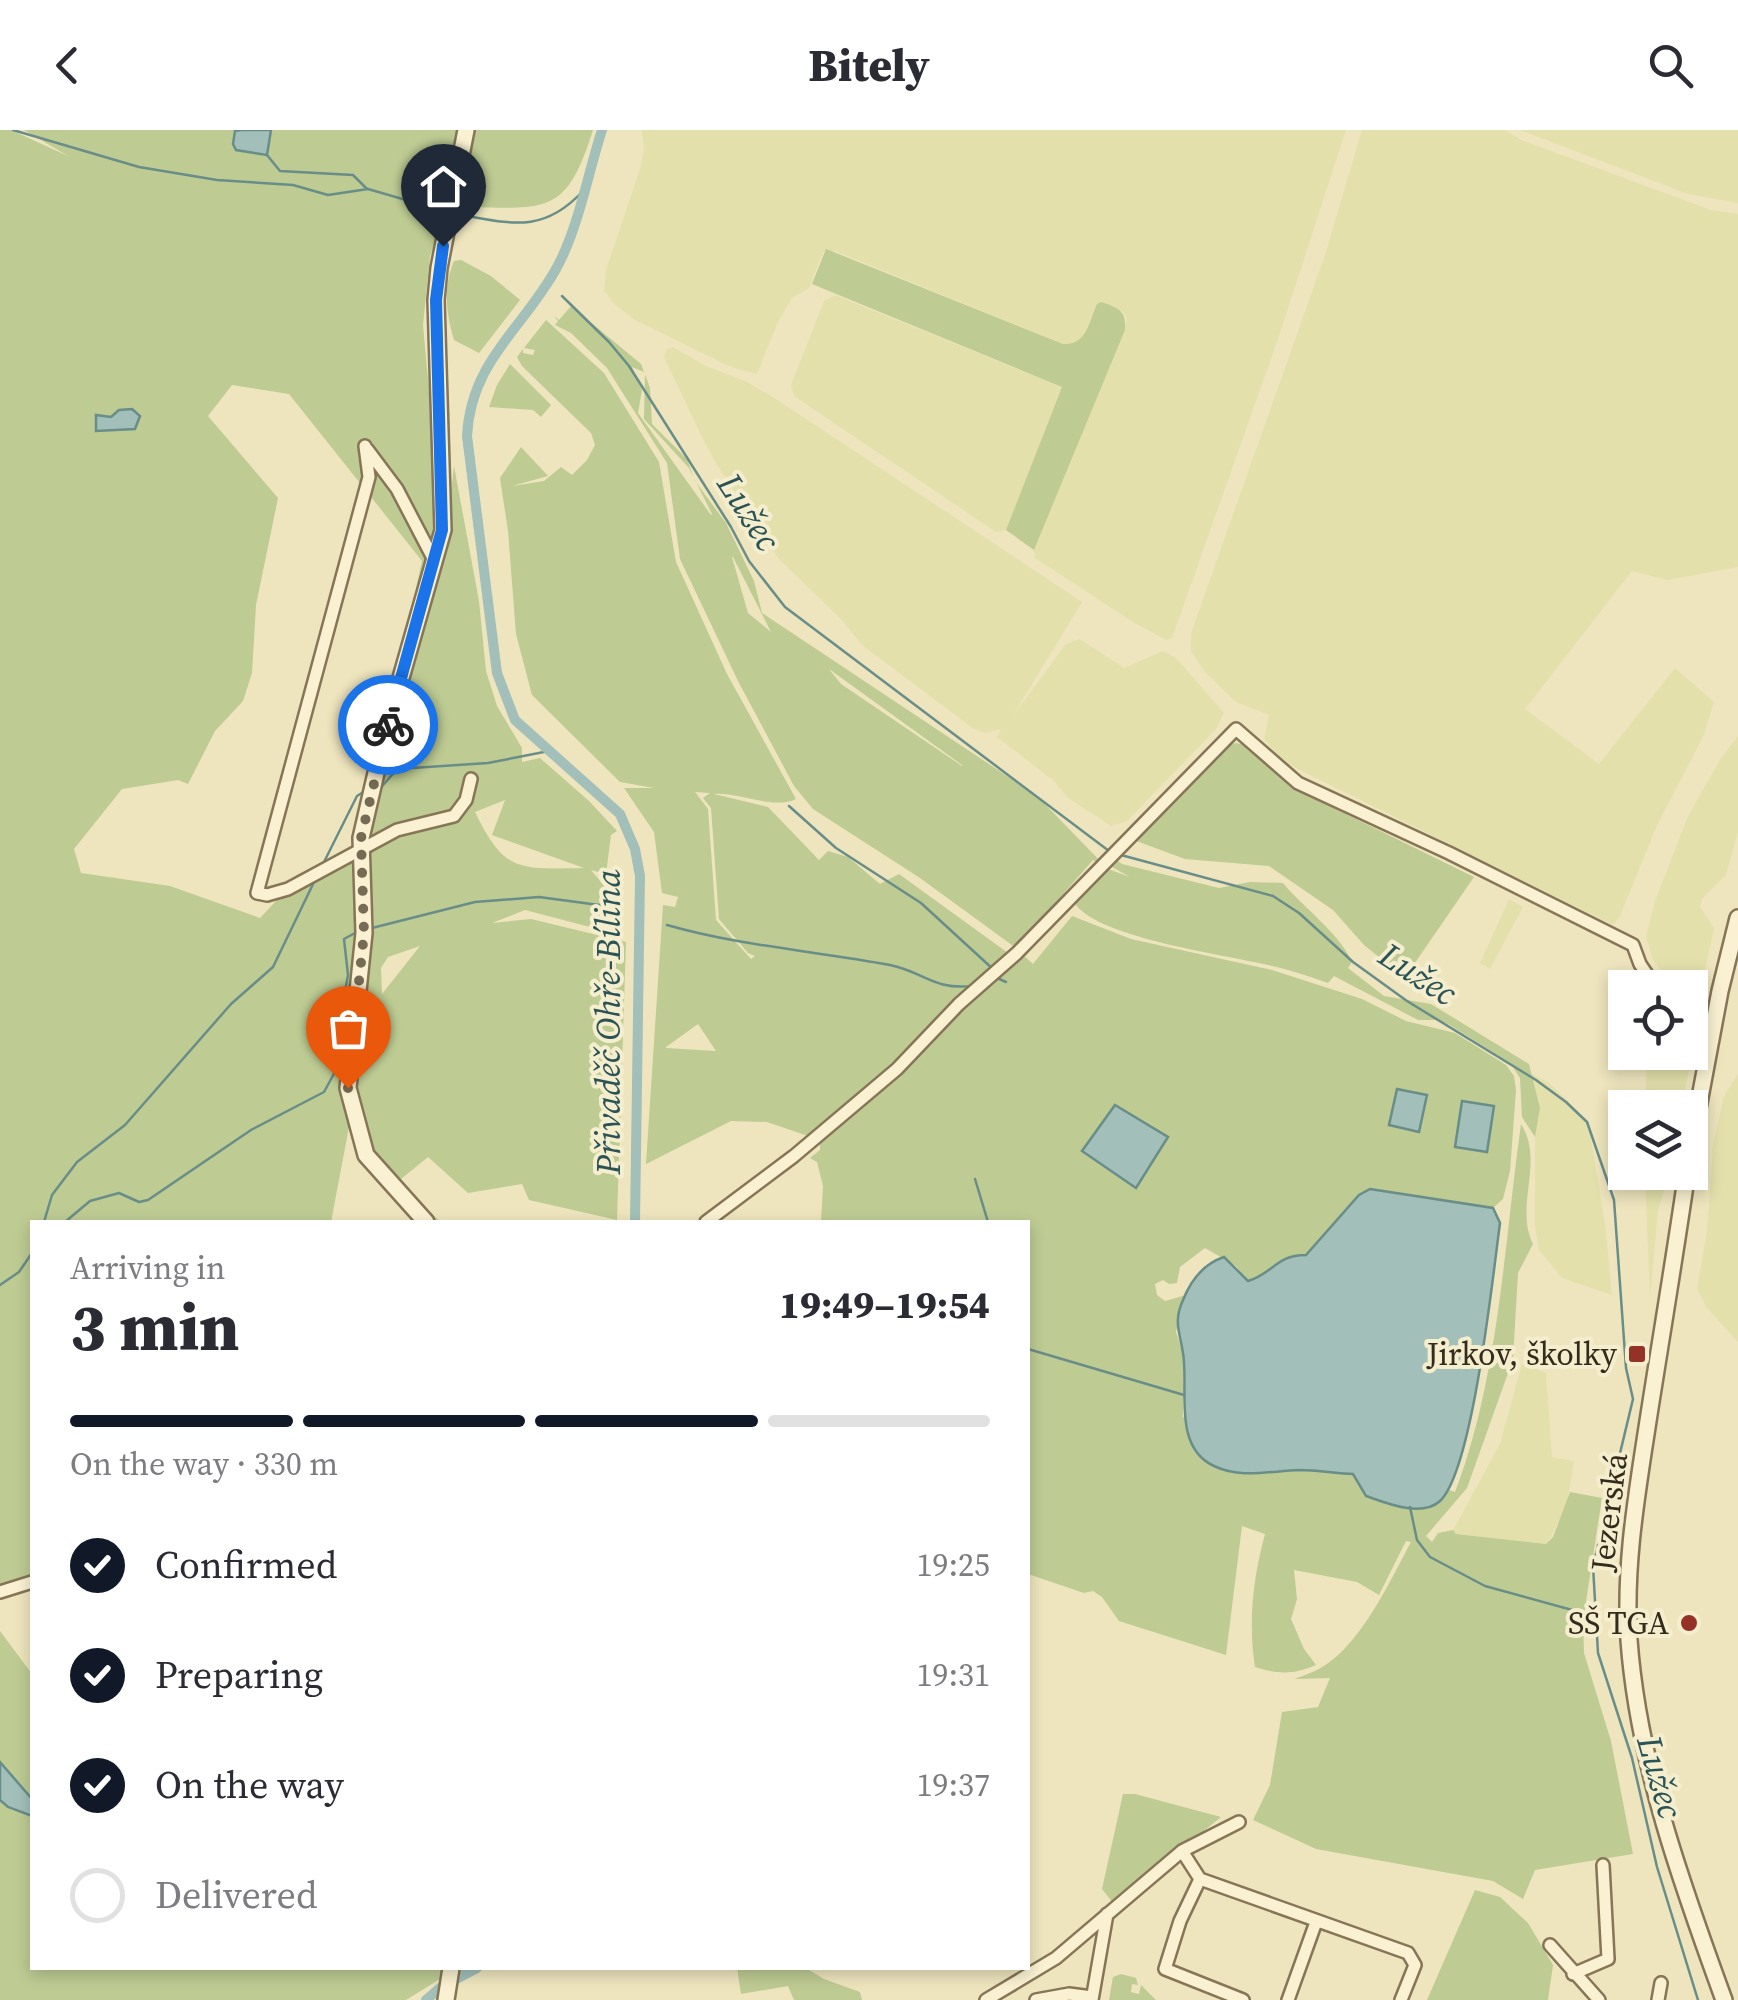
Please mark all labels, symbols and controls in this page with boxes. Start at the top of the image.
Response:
text: Bitely [808,34,930,96]
icon: back [40,38,95,93]
icon: search [1643,38,1698,93]
pin [401,144,486,247]
icon: home [416,159,471,214]
water label: Lužec [705,463,792,561]
courier [338,675,438,775]
icon: bike [361,698,416,753]
water label: Přivaděč Ohře-Bílina [584,869,632,1176]
water label: Lužec [1369,930,1467,1017]
map controls [1608,970,1708,1190]
button: locate [1608,970,1708,1070]
pin [306,986,391,1089]
icon: bag [321,1001,376,1056]
button: layers [1608,1090,1708,1190]
text: Arriving in [70,1246,225,1290]
text: 19:49–19:54 [779,1279,990,1331]
text: 3 min [70,1283,240,1372]
place label: Jirkov, školky [1426,1332,1618,1376]
marker: Jirkov, školky [1626,1343,1648,1365]
text: On the way · 330 m [70,1442,338,1486]
street label: Jezerská [1580,1449,1638,1575]
icon: check [70,1538,125,1593]
text: Confirmed [155,1539,337,1591]
text: 19:25 [916,1543,990,1587]
place label: SŠ TGA [1568,1601,1669,1645]
marker: SŠ TGA [1678,1612,1700,1634]
icon: check [70,1648,125,1703]
text: Preparing [155,1649,323,1701]
text: 19:31 [916,1653,990,1697]
water label: Lužec [1625,1729,1695,1825]
icon: check [70,1758,125,1813]
text: On the way [155,1759,344,1811]
text: 19:37 [916,1763,990,1807]
text: Delivered [155,1869,318,1921]

